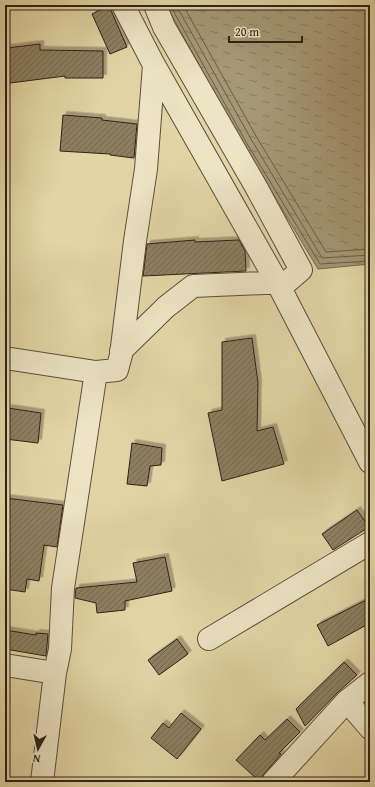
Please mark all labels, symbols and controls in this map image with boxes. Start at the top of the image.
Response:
scale bar [229,18,302,44]
text: 20 m [235,23,259,40]
north arrow [18,729,58,769]
text: N [31,750,41,767]

